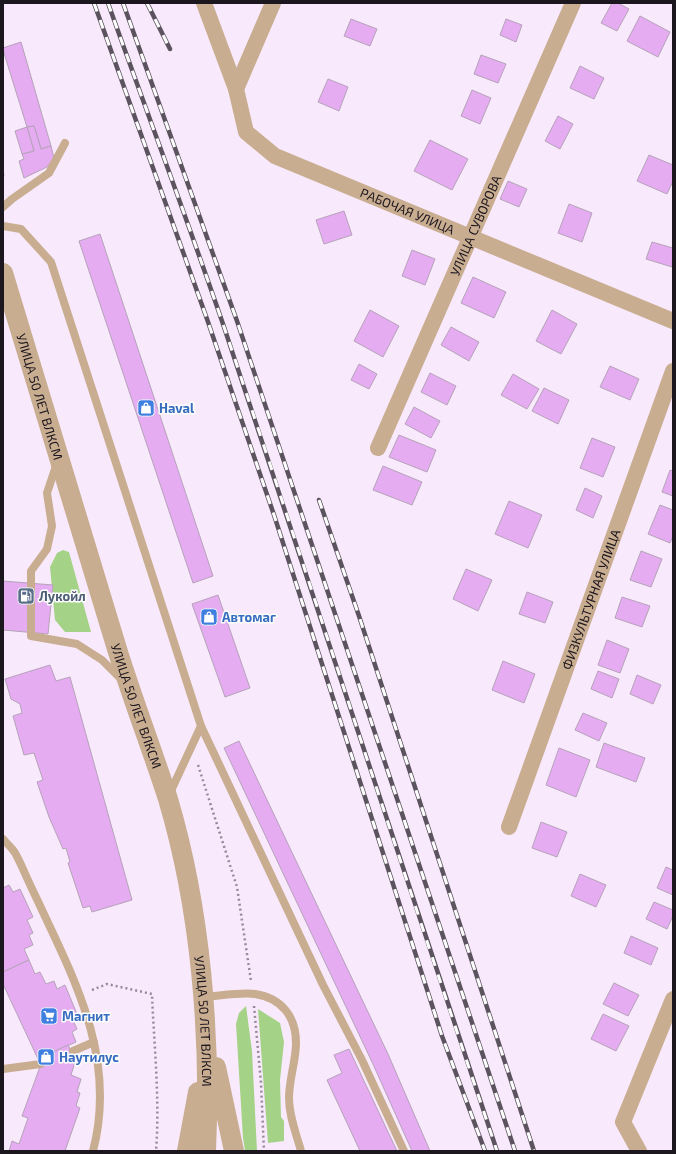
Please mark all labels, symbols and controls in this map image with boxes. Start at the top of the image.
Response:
street label: УЛИЦА СУВОРОВА [446,173,505,278]
street label: РАБОЧАЯ УЛИЦА [358,184,457,238]
street label: УЛИЦА 50 ЛЕТ ВЛКСМ [13,331,66,462]
shop icon: Haval [136,398,156,418]
place label: Haval [159,400,195,416]
street label: ФИЗКУЛЬТУРНАЯ УЛИЦА [558,527,623,672]
fuel station icon: Лукойл [16,586,36,606]
place label: Лукойл [39,588,86,604]
shop icon: Автомаг [199,607,219,627]
place label: Автомаг [222,609,276,625]
street label: УЛИЦА 50 ЛЕТ ВЛКСМ [108,641,165,771]
street label: УЛИЦА 50 ЛЕТ ВЛКСМ [191,955,215,1087]
supermarket icon: Магнит [39,1006,59,1026]
place label: Магнит [62,1008,110,1024]
shop icon: Наутилус [36,1047,56,1067]
place label: Наутилус [59,1049,119,1065]

